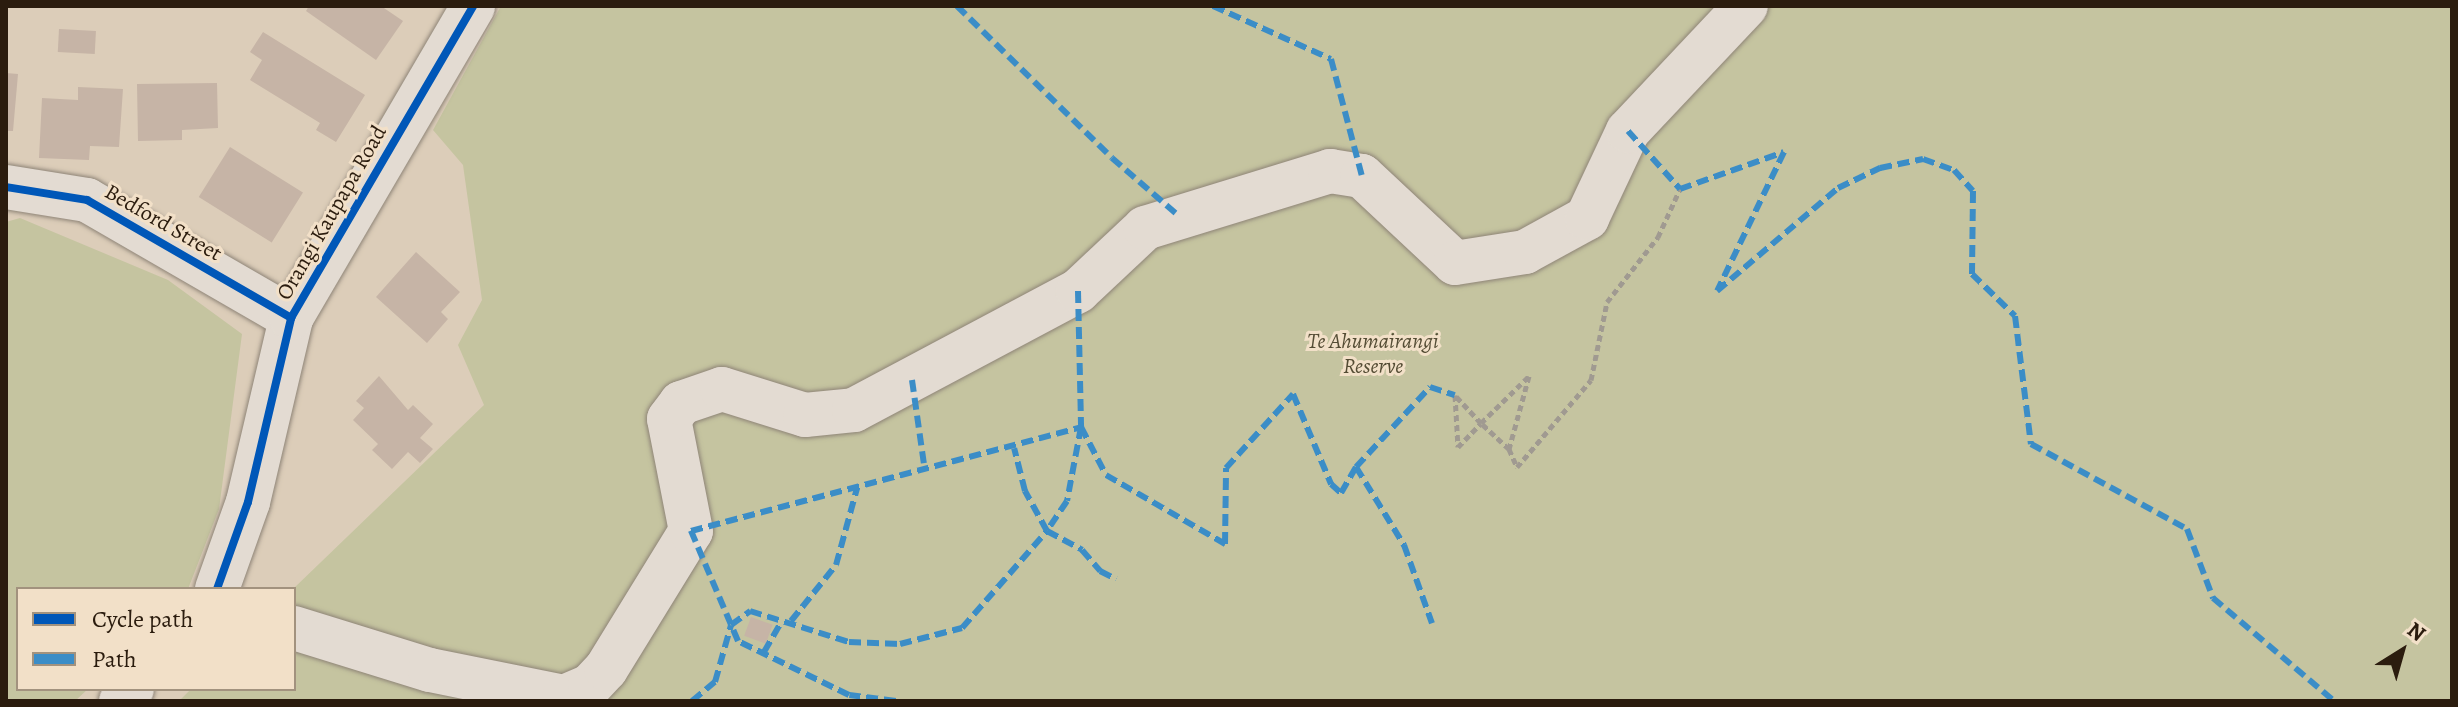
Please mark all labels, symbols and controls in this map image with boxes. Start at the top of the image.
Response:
street label: Orangi Kaupapa Road [271,121,393,305]
street label: Bedford Street [100,179,226,267]
park label: Te Ahumairangi Reserve [1307,328,1439,380]
legend [16,587,296,691]
text: Cycle path [92,603,193,635]
north arrow [2362,611,2442,691]
text: N [2401,615,2432,649]
text: Path [92,643,137,675]

